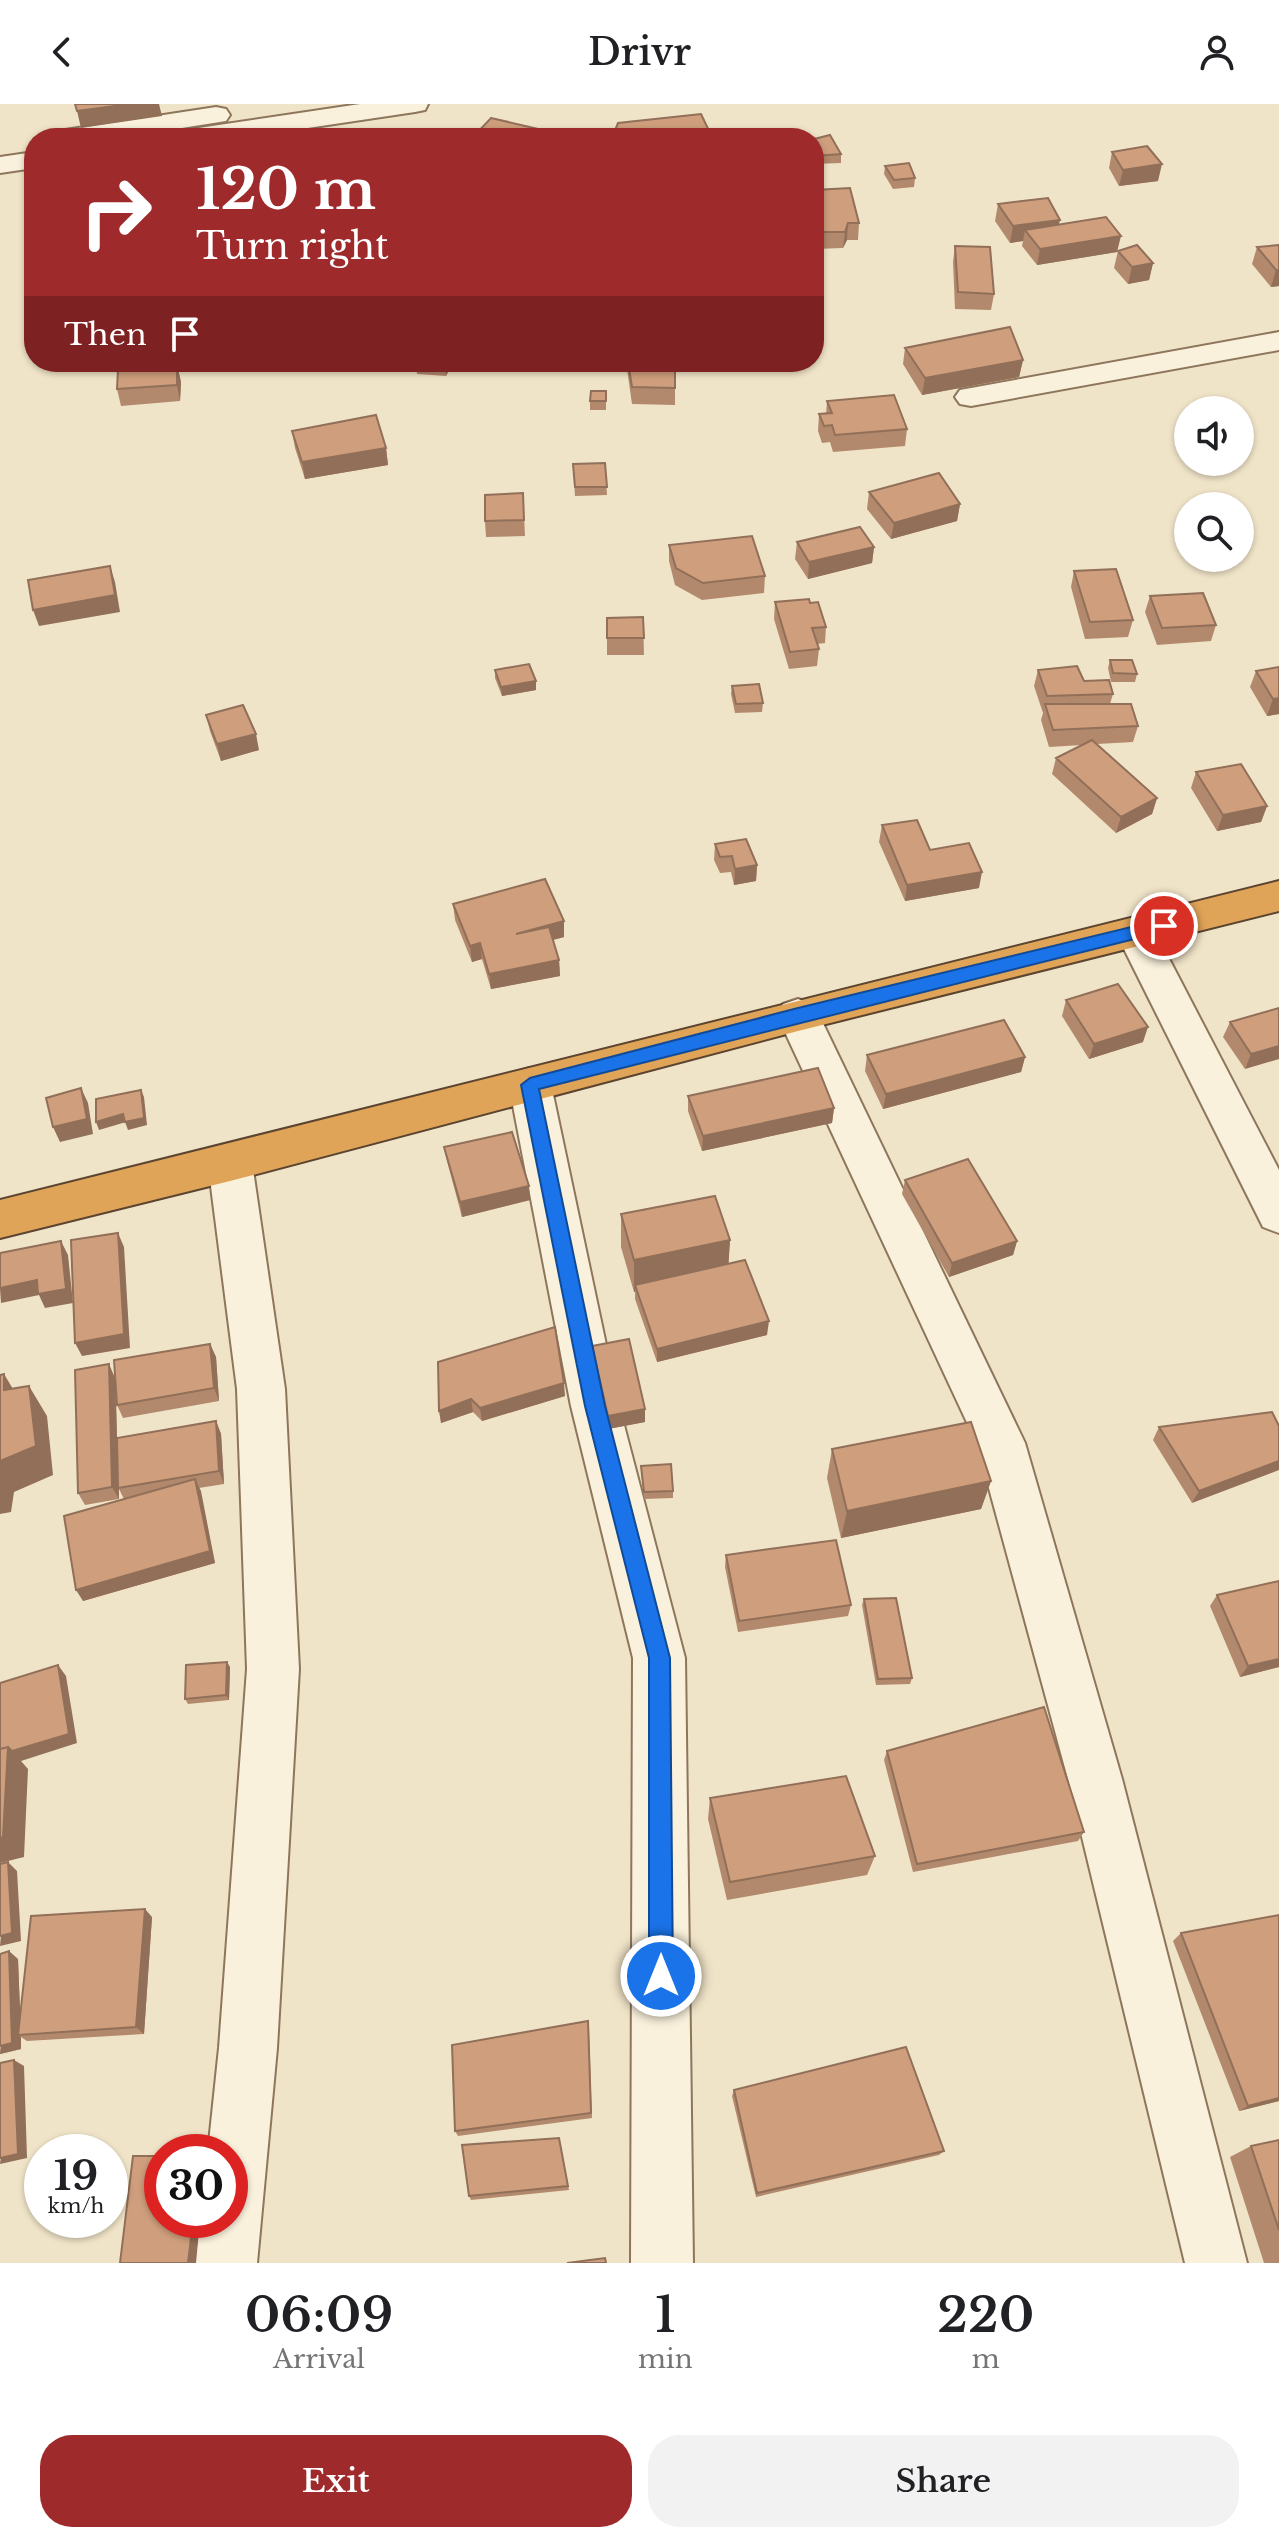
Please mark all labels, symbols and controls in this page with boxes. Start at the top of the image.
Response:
icon: back [40,30,84,74]
text: Drivr [588,30,691,75]
icon: person [1195,30,1239,74]
text: 120 m [196,155,376,224]
icon: right [64,160,168,264]
text: Turn right [196,224,389,269]
icon: arrive [163,312,207,356]
text: Then [64,316,147,353]
map controls [1174,396,1254,572]
button: sound [1174,396,1254,476]
button: search [1174,492,1254,572]
pin [1130,892,1198,960]
icon: arrive [1142,904,1186,948]
position arrow [619,1934,703,2018]
speed limit sign: 30 [144,2134,248,2238]
text: 19 [54,2151,98,2201]
text: km/h [48,2194,104,2218]
text: 06:09 [245,2285,393,2345]
text: 1 [655,2285,676,2345]
text: 220 [937,2285,1034,2345]
text: Arrival [273,2343,365,2375]
text: min [638,2343,693,2375]
text: m [972,2343,1000,2375]
button: Exit [40,2435,632,2527]
button: Share [648,2435,1239,2527]

